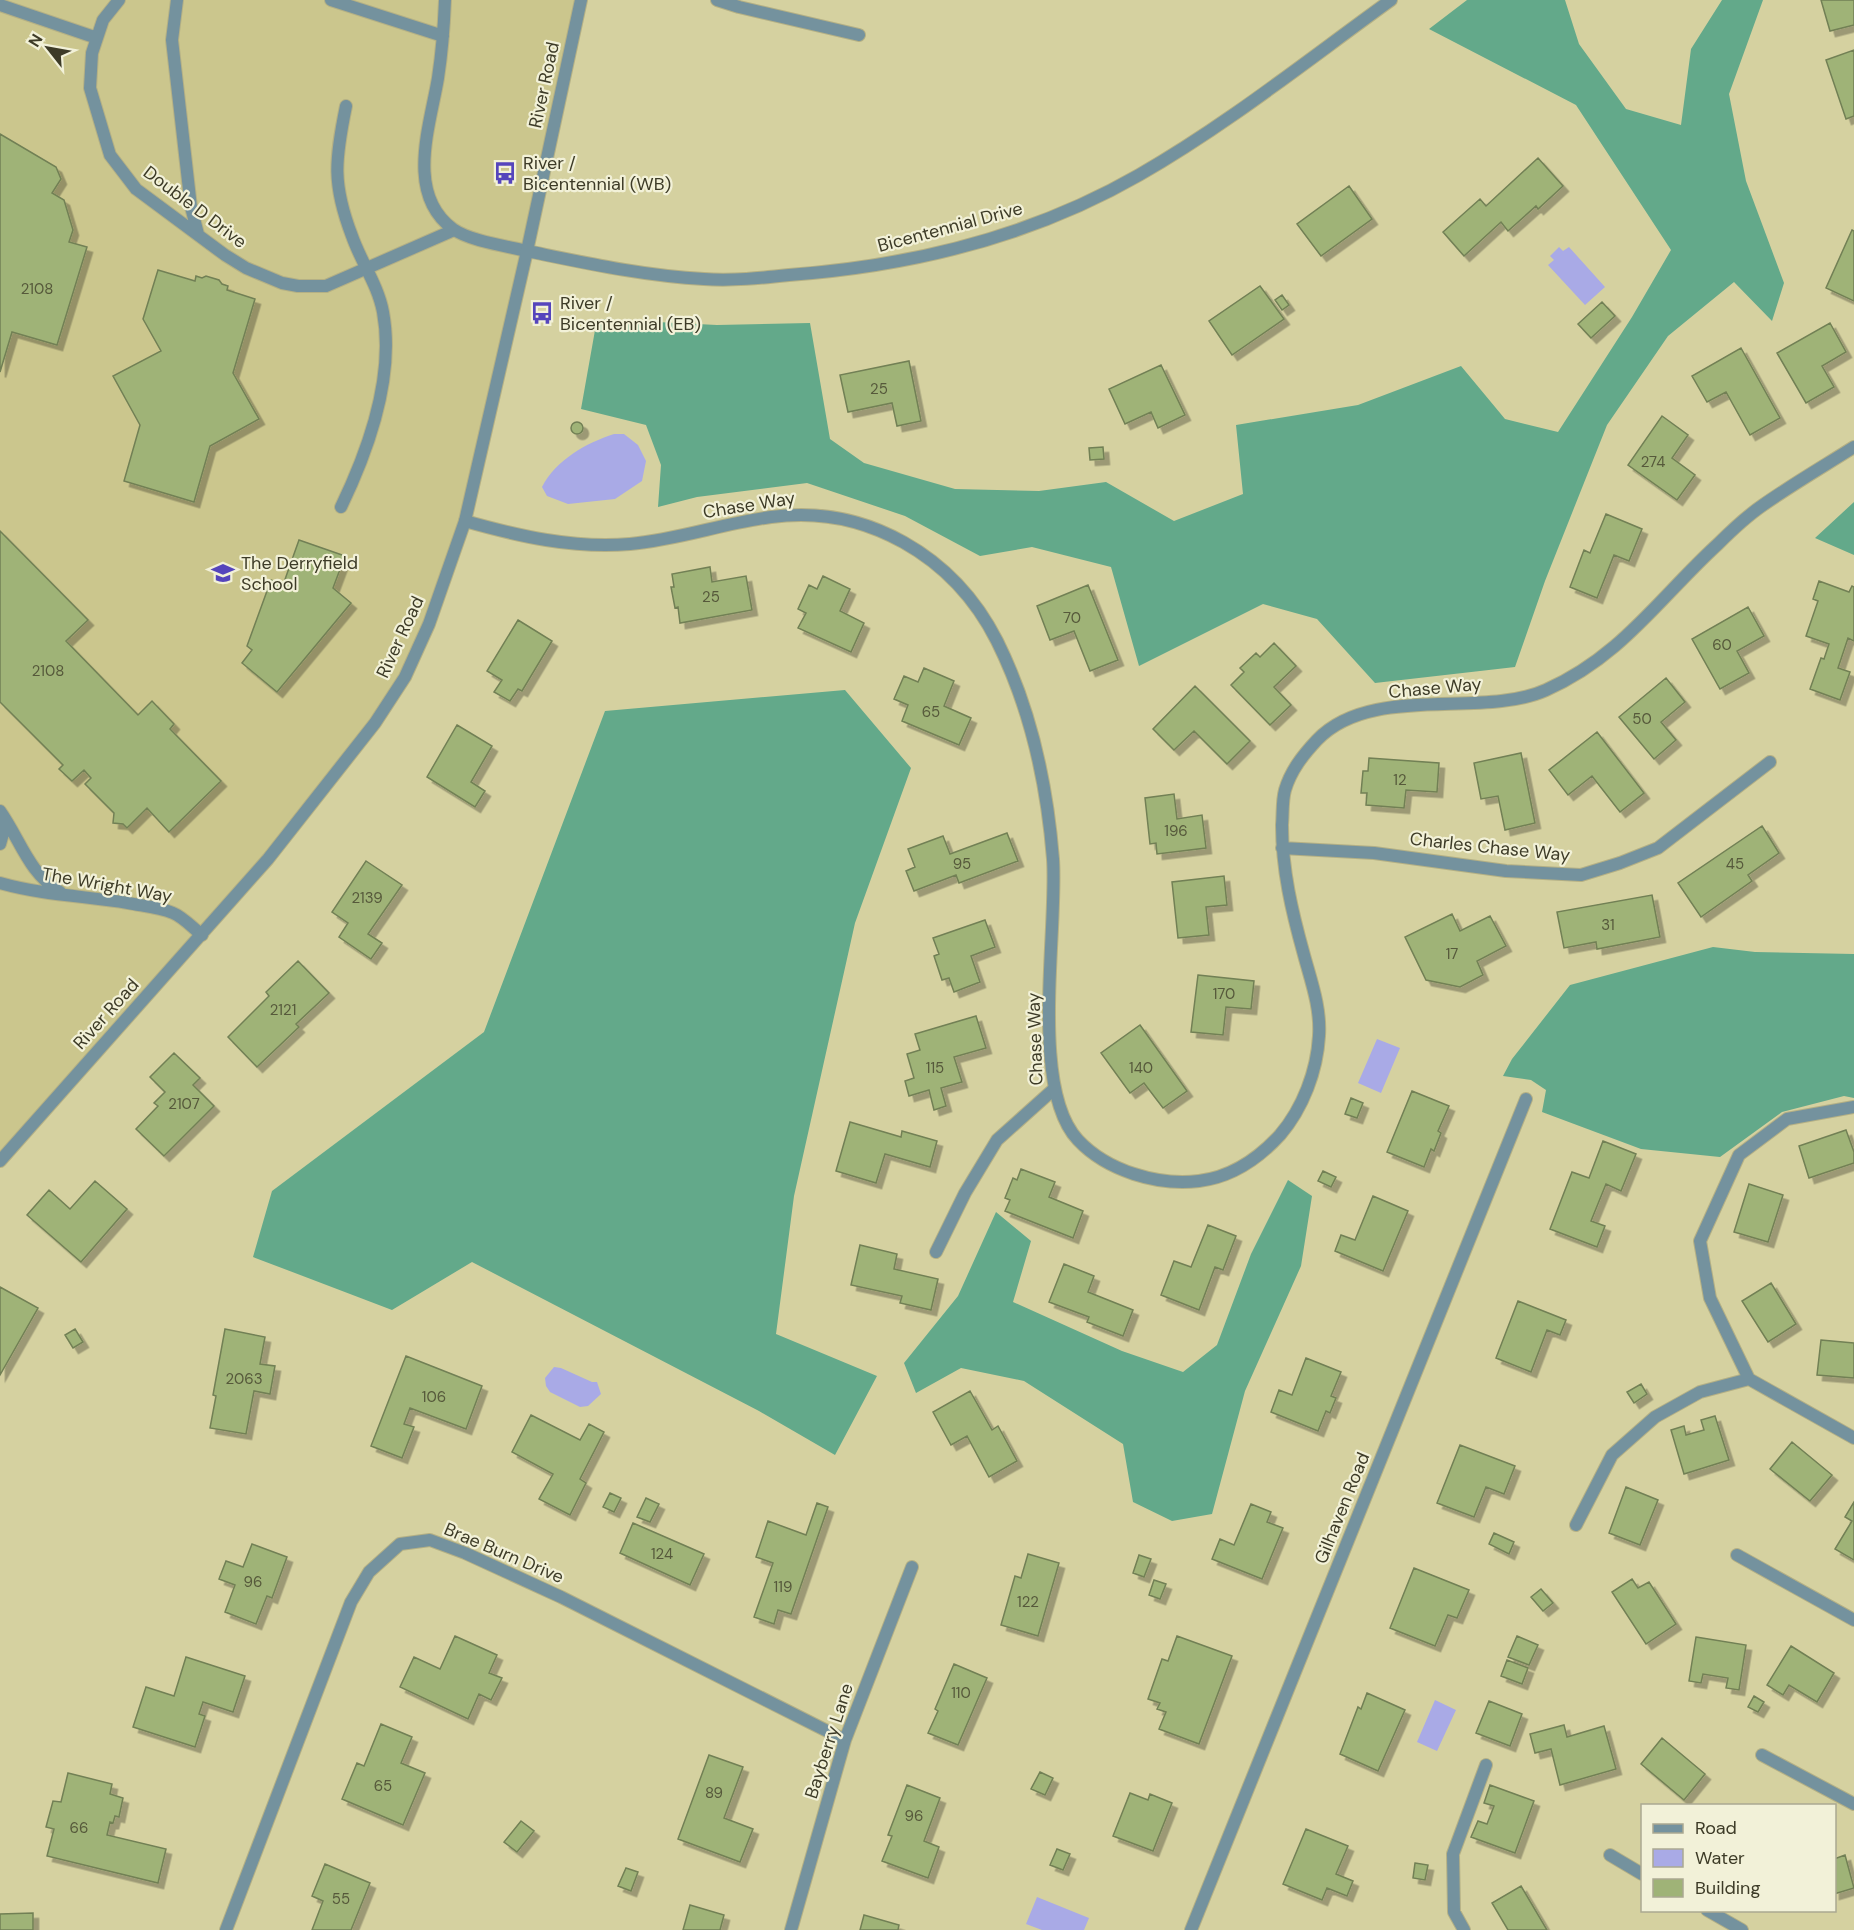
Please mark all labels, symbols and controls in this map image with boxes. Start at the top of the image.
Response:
north arrow [18,18,78,78]
text: N [24,30,48,51]
street label: River Road [523,40,565,130]
place label: River / Bicentennial (WB) [523,151,671,196]
street label: Double D Drive [138,160,252,254]
bus stop icon: River / Bicentennial (WB) [492,160,518,186]
street label: Bicentennial Drive [875,196,1025,258]
house number: 2108 [21,279,53,299]
place label: River / Bicentennial (EB) [560,291,701,336]
bus stop icon: River / Bicentennial (EB) [529,300,555,326]
house number: 25 [870,379,888,399]
house number: 274 [1641,452,1665,472]
street label: Chase Way [701,486,797,524]
place label: The Derryfield School [241,551,358,596]
school or university icon: The Derryfield School [210,560,236,586]
house number: 25 [702,587,720,607]
street label: River Road [371,592,429,682]
house number: 70 [1063,608,1081,628]
house number: 60 [1712,635,1732,655]
house number: 2108 [32,661,64,681]
street label: Chase Way [1388,672,1482,704]
house number: 65 [922,702,940,722]
house number: 50 [1632,709,1652,729]
house number: 12 [1393,770,1407,790]
house number: 196 [1164,821,1188,841]
street label: Charles Chase Way [1409,827,1571,867]
house number: 95 [953,854,971,874]
house number: 45 [1726,854,1744,874]
street label: The Wright Way [40,862,174,908]
house number: 2139 [351,888,383,908]
house number: 31 [1601,915,1615,935]
house number: 17 [1446,944,1458,964]
street label: River Road [68,973,144,1055]
house number: 170 [1213,984,1235,1004]
street label: Chase Way [1021,992,1049,1086]
house number: 2121 [270,1000,296,1020]
house number: 115 [926,1058,944,1078]
house number: 140 [1129,1058,1153,1078]
house number: 2107 [168,1094,200,1114]
house number: 2063 [225,1369,263,1389]
house number: 106 [422,1387,446,1407]
street label: Gilhaven Road [1309,1449,1375,1567]
street label: Brae Burn Drive [440,1517,568,1589]
house number: 124 [651,1544,673,1564]
house number: 96 [244,1572,262,1592]
house number: 119 [774,1577,792,1597]
house number: 122 [1017,1592,1039,1612]
street label: Bayberry Lane [799,1680,859,1802]
house number: 110 [951,1683,971,1703]
house number: 65 [374,1776,392,1796]
house number: 89 [705,1783,723,1803]
legend [1641,1804,1836,1912]
house number: 96 [905,1806,923,1826]
text: Road [1695,1816,1737,1840]
house number: 66 [70,1818,88,1838]
text: Water [1695,1846,1745,1870]
text: Building [1695,1876,1760,1900]
house number: 55 [332,1889,350,1909]

